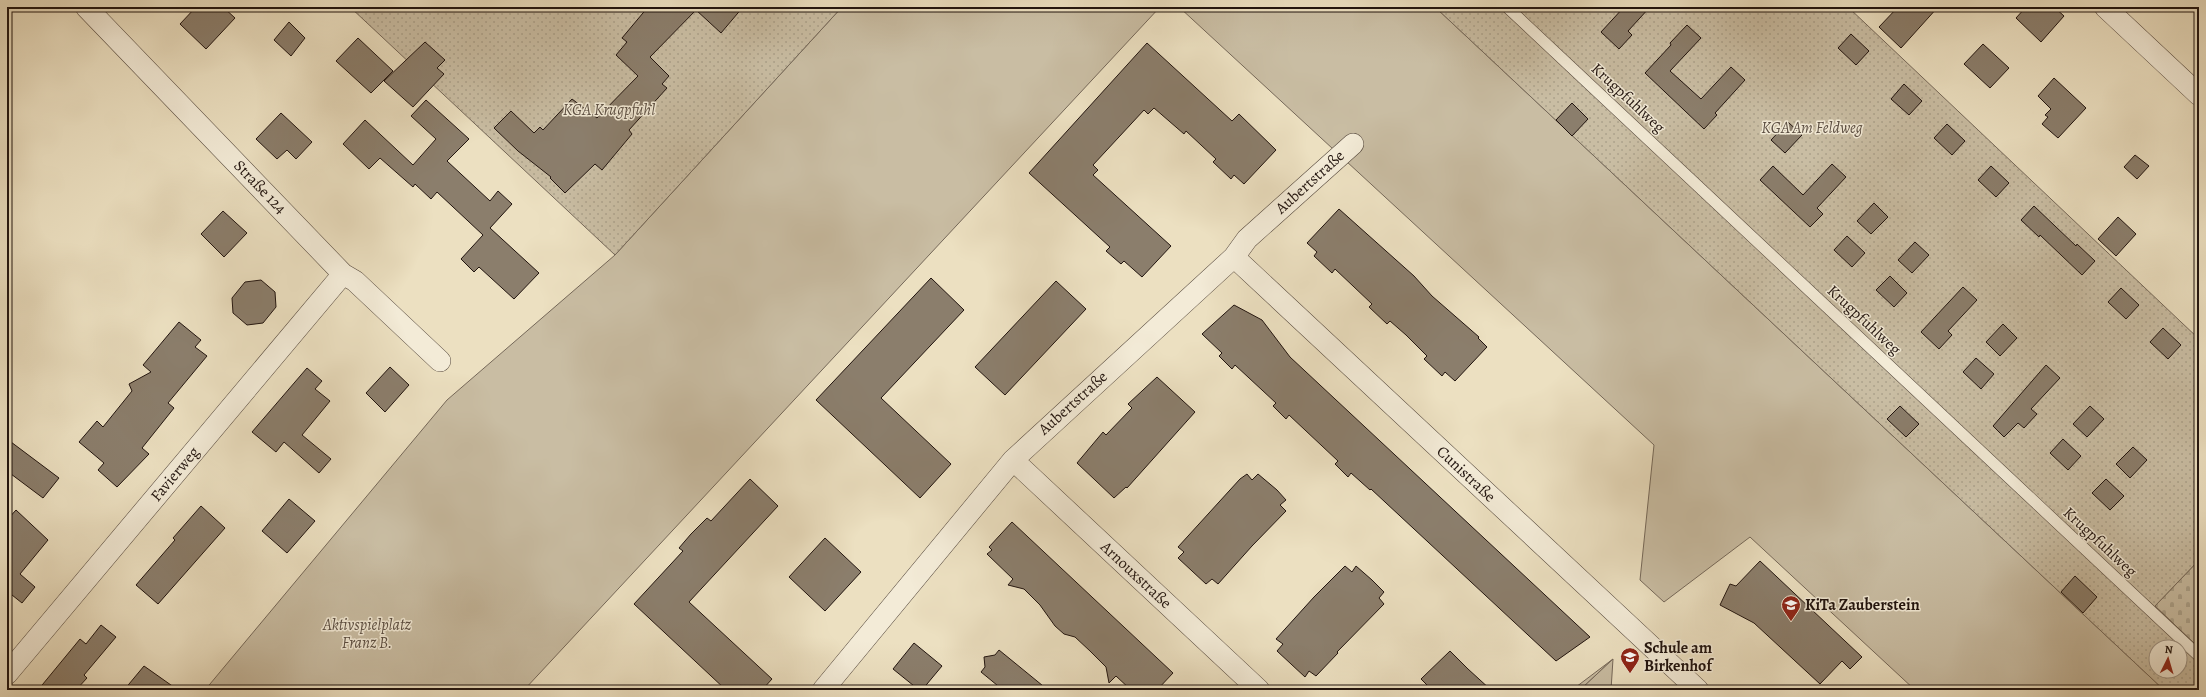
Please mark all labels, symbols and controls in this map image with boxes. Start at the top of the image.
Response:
street label: Krugpfuhlweg [1586,58,1670,138]
park label: KGA Krugpfuhl [563,99,655,121]
park label: KGA Am Feldweg [1761,117,1863,139]
street label: Aubertstraße [1270,145,1349,220]
street label: Straße 124 [229,155,291,219]
street label: Krugpfuhlweg [1822,280,1906,360]
street label: Aubertstraße [1033,366,1112,441]
street label: Cunistraße [1432,441,1500,507]
street label: Favierweg [145,442,205,506]
street label: Krugpfuhlweg [2058,502,2142,582]
street label: Arnouxstraße [1095,536,1176,614]
school or university icon: KiTa Zauberstein [1780,594,1802,622]
place label: KiTa Zauberstein [1805,594,1920,616]
park label: Aktivspielplatz Franz B. [322,614,412,654]
place label: Schule am Birkenhof [1644,637,1714,677]
north arrow [2148,639,2188,679]
text: N [2164,642,2173,657]
school or university icon: Schule am Birkenhof [1619,646,1641,674]

